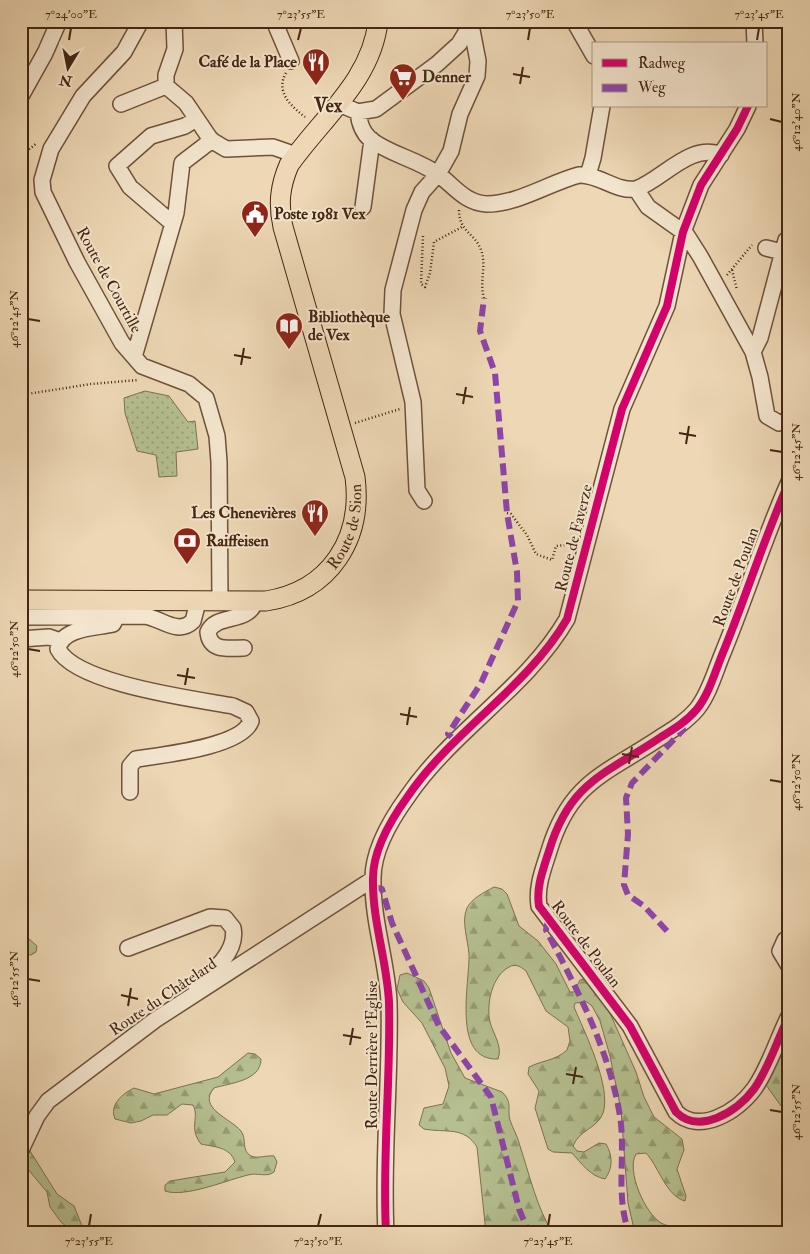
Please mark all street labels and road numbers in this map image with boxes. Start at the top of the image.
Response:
street label: Route de Courtille [72,223,147,337]
street label: Route de Faverze [551,482,597,594]
street label: Route de Sion [323,484,366,574]
street label: Route de Poulan [709,525,763,629]
street label: Route de Poulan [547,896,625,992]
street label: Route du Châtelard [106,954,220,1040]
street label: Route Derrière l'Eglise [362,980,382,1130]

